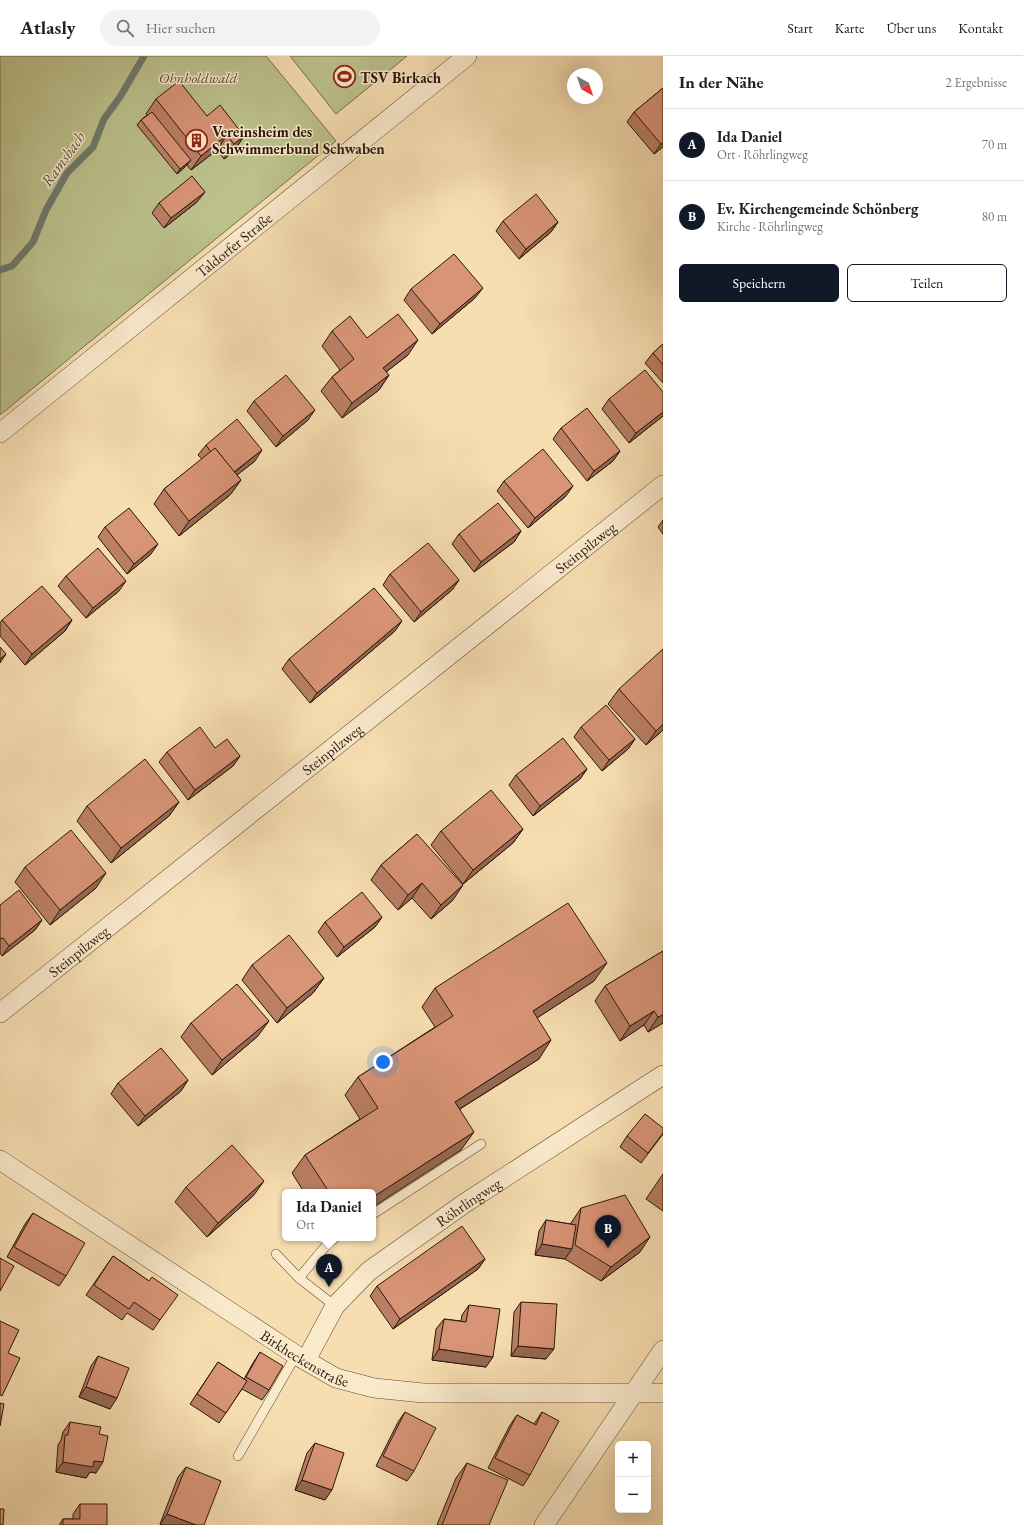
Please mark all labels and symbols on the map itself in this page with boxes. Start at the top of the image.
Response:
sports icon: TSV Birkach [331,64,357,90]
park label: Ohnholdwald [159,68,238,87]
place label: TSV Birkach [360,68,442,87]
north arrow [567,68,603,104]
place label: Vereinsheim des Schwimmerbund Schwaben [212,122,385,158]
water label: Ramsbach [36,127,90,191]
building icon: Vereinsheim des Schwimmerbund Schwaben [183,127,209,153]
street label: Taldorfer Straße [191,208,276,281]
street label: Steinpilzweg [551,517,620,577]
street label: Steinpilzweg [298,719,366,779]
street label: Steinpilzweg [44,920,113,981]
your location [373,1052,393,1072]
street label: Röhrlingweg [432,1173,505,1230]
pin: B [595,1215,621,1248]
pin: A [316,1254,342,1287]
street label: Birkheckenstraße [257,1325,351,1391]

